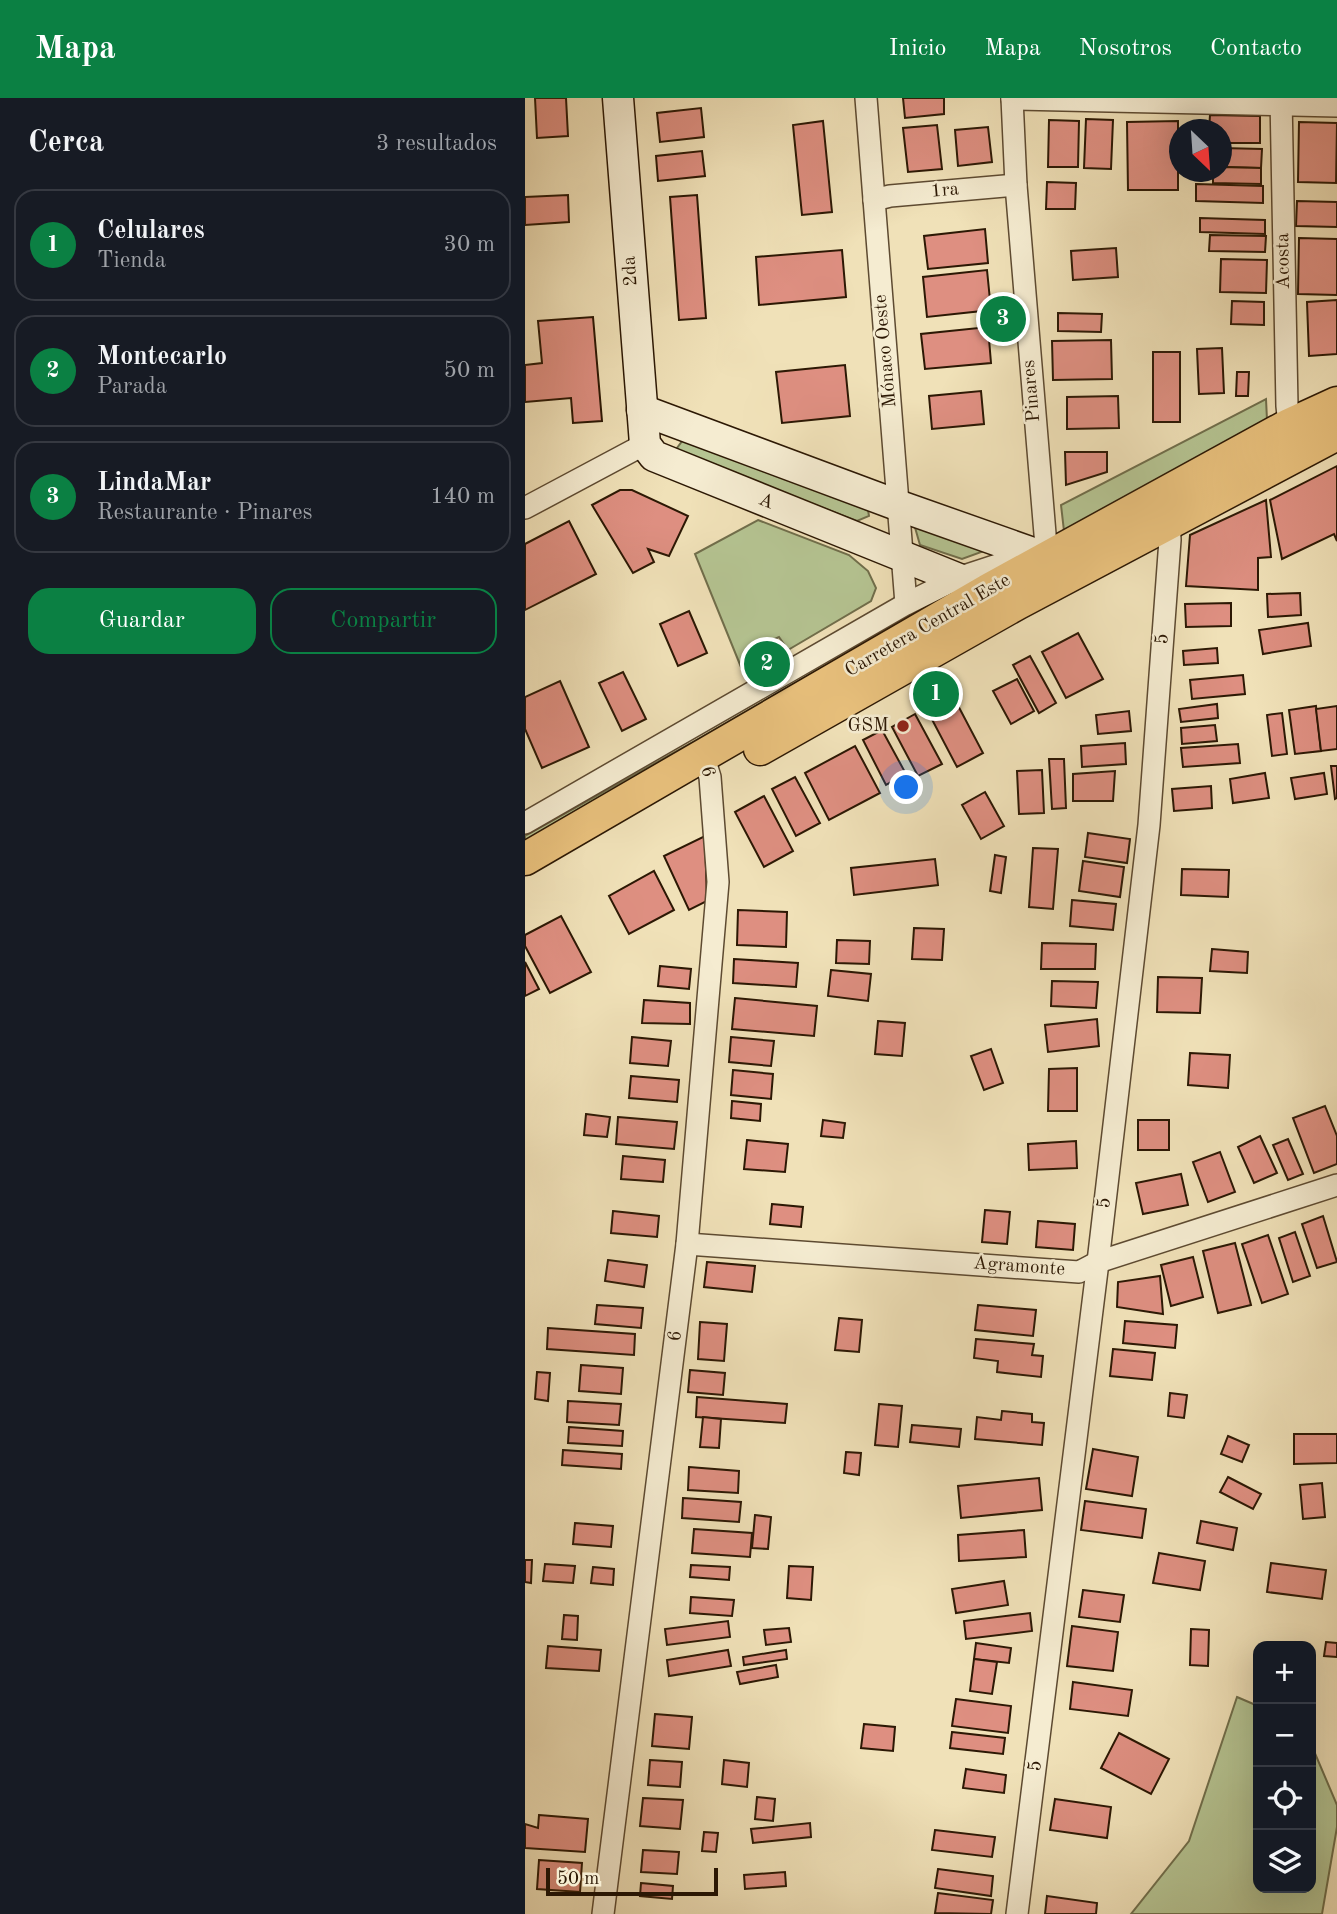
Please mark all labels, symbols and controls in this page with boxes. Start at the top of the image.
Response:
text: Mapa [35,33,116,66]
text: Inicio [889,37,947,61]
text: Mapa [985,37,1041,61]
text: Nosotros [1079,37,1172,61]
text: Contacto [1210,37,1302,61]
north arrow [1169,119,1232,182]
text: Cerca [28,128,104,158]
text: 3 resultados [376,132,497,155]
street label: 1ra [930,180,960,202]
text: Celulares [97,218,205,244]
street label: Acosta [1274,232,1294,289]
text: 1 [46,233,60,256]
text: 30 m [444,233,495,256]
text: Tienda [97,249,166,272]
street label: 2da [620,255,642,287]
pin: 3 [980,293,1026,345]
street label: Mónaco Oeste [872,294,900,408]
text: Montecarlo [97,344,227,370]
text: 2 [46,359,60,382]
text: 50 m [444,359,495,382]
street label: Pinares [1020,359,1044,423]
text: Parada [97,375,167,398]
text: LindaMar [97,470,211,496]
text: 3 [46,485,60,508]
text: 140 m [430,485,495,508]
street label: A [756,490,777,514]
text: Restaurante · Pinares [97,501,313,524]
street label: Carretera Central Este [842,571,1014,681]
button: Guardar [28,588,256,654]
button: Compartir [270,588,497,654]
street label: 5 [1153,633,1173,645]
pin: 2 [744,638,790,690]
pin: 1 [913,668,959,720]
place label: GSM [848,717,889,736]
marker: GSM [895,718,911,734]
street label: 6 [696,764,718,780]
your location [889,770,923,804]
street label: 5 [1095,1196,1115,1210]
street label: Agramonte [972,1254,1066,1280]
street label: 6 [666,1329,686,1343]
map controls [1253,1641,1316,1893]
button: + [1253,1641,1316,1704]
button: − [1253,1704,1316,1767]
street label: 5 [1026,1759,1046,1773]
button: locate [1253,1767,1316,1830]
button: layers [1253,1830,1316,1893]
scale bar [546,1865,717,1897]
text: 50 m [557,1870,599,1889]

